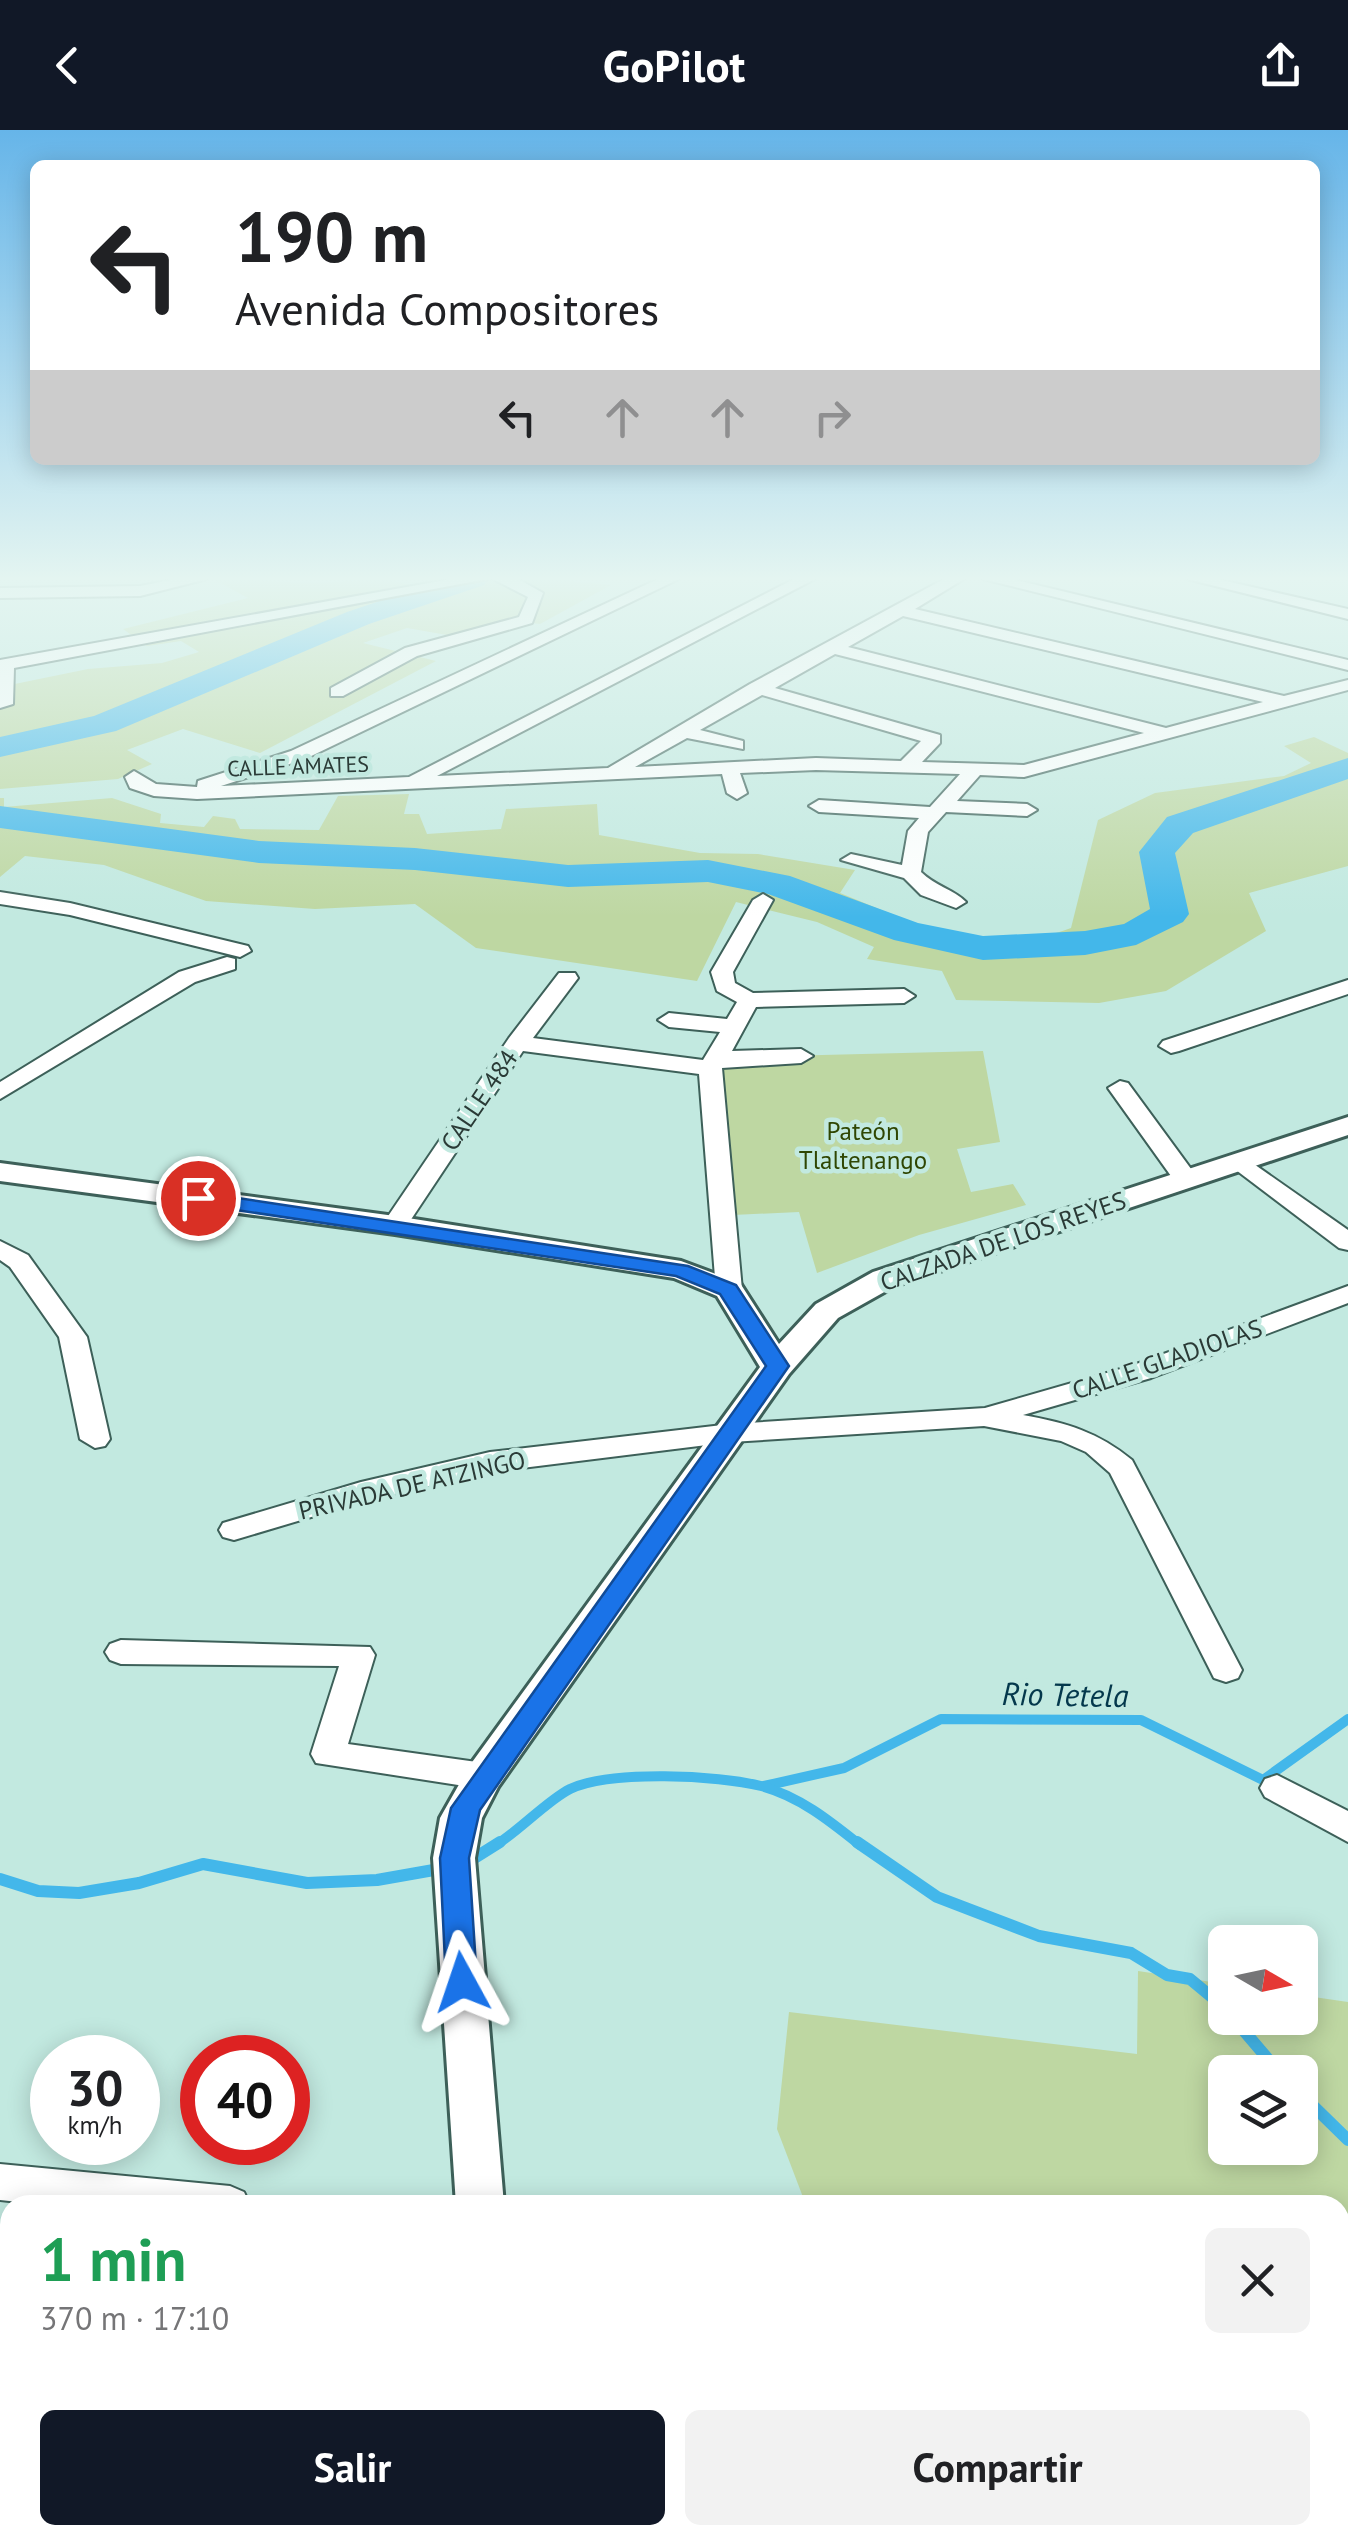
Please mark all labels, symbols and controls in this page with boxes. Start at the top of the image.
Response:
text: GoPilot [603,36,745,94]
icon: back [40,38,95,93]
icon: share [1253,38,1308,93]
text: 190 m [235,191,428,281]
icon: left [70,200,200,330]
text: Avenida Compositores [235,279,659,337]
icon: left [490,390,545,445]
icon: ahead [595,390,650,445]
icon: ahead [700,390,755,445]
icon: right [805,390,860,445]
street label: CALLE AMATES [227,750,369,782]
street label: CALLE 484 [434,1043,525,1157]
park label: Pateón Tlaltenango [799,1115,927,1176]
pin [156,1156,241,1241]
icon: arrive [171,1171,226,1226]
street label: CALZADA DE LOS REYES [876,1184,1130,1298]
street label: CALLE GLADIOLAS [1068,1312,1266,1406]
street label: PRIVADA DE ATZINGO [295,1443,529,1527]
water label: Rio Tetela [1001,1672,1129,1716]
north arrow [1208,1925,1318,2035]
map controls [1208,1925,1318,2165]
position arrow [410,1930,514,2034]
speed limit sign: 40 [180,2035,310,2165]
text: 30 [67,2055,123,2120]
button: layers [1208,2055,1318,2165]
text: km/h [68,2109,122,2141]
text: 1 min [40,2220,186,2298]
button: close [1205,2228,1310,2333]
text: 370 m · 17:10 [40,2297,229,2339]
button: Salir [40,2410,665,2525]
button: Compartir [685,2410,1310,2525]

